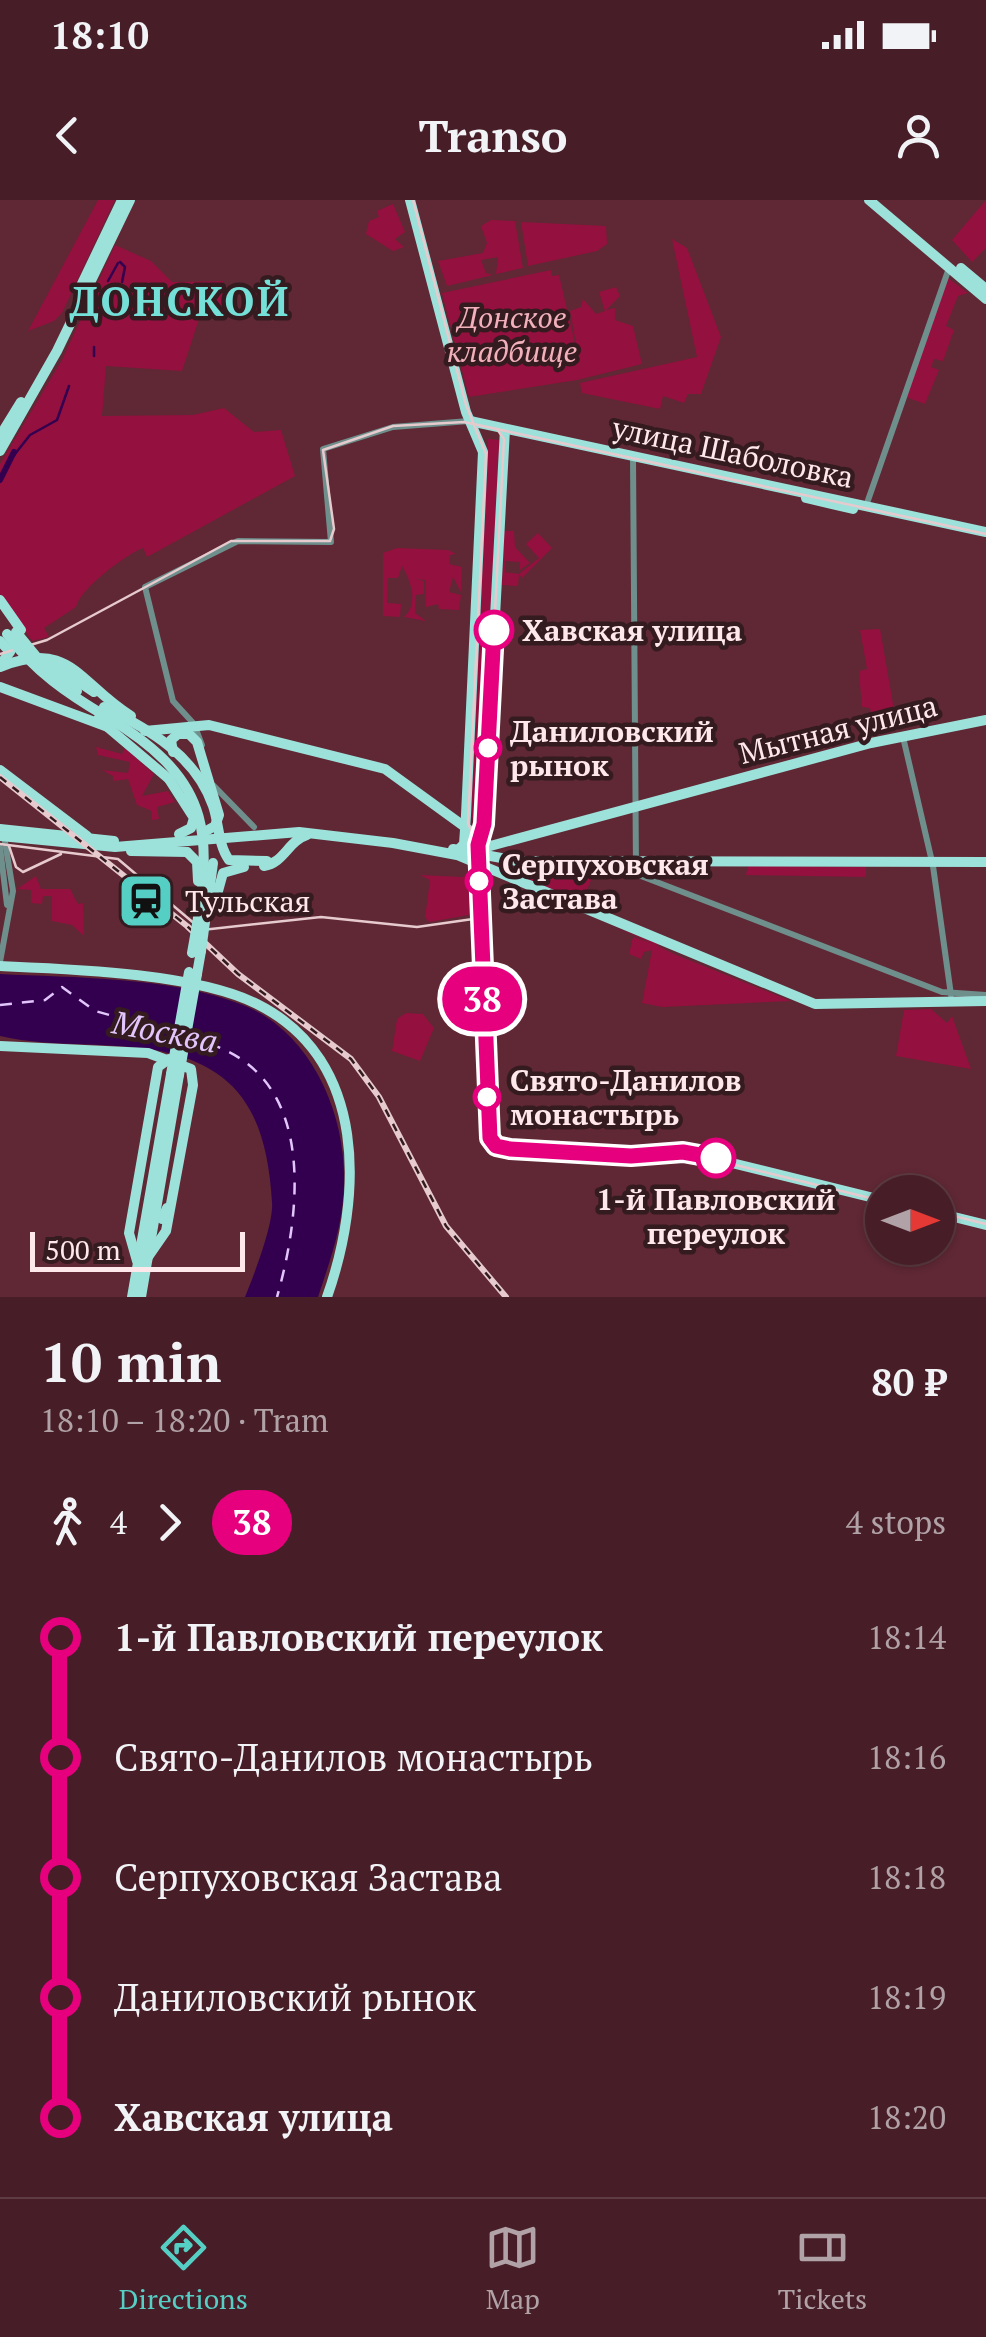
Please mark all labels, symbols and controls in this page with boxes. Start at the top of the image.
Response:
text: 18:10 [50,10,149,60]
text: Transo [418,105,568,165]
icon: back [40,108,95,163]
icon: person [891,108,946,163]
district label: ДОНСКОЙ [69,274,291,327]
park label: Донское кладбище [447,297,578,371]
street label: улица Шаболовка [608,407,857,497]
place label: Хавская улица [522,610,742,650]
marker: Хавская улица [475,611,513,649]
street label: Мытная улица [735,685,941,773]
place label: Даниловский рынок [510,711,714,785]
marker: Даниловский рынок [475,735,501,761]
place label: Серпуховская Застава [502,844,709,918]
marker: Серпуховская Застава [466,868,492,894]
station icon: Тульская [116,871,176,931]
place label: Тульская [185,881,311,921]
line badge: 38 [437,966,527,1032]
text: 38 [462,976,502,1022]
water label: Москва [108,1000,221,1062]
place label: Свято-Данилов монастырь [510,1060,741,1134]
marker: Свято-Данилов монастырь [474,1084,500,1110]
marker: 1-й Павловский переулок [697,1139,735,1177]
north arrow [865,1175,955,1265]
map controls [865,1175,955,1265]
place label: 1-й Павловский переулок [596,1179,836,1253]
scale bar [30,1227,245,1272]
text: 500 m [45,1231,121,1268]
text: 10 min [40,1325,222,1398]
text: 80 ₽ [871,1357,946,1407]
text: 18:10 – 18:20 · Tram [40,1399,329,1441]
icon: walk [40,1495,95,1550]
icon: forward [142,1495,197,1550]
text: 38 [232,1499,272,1545]
text: 4 [110,1501,127,1543]
text: 4 stops [846,1501,946,1543]
text: 1-й Павловский переулок [114,1612,603,1662]
text: 18:14 [867,1616,946,1658]
text: Свято-Данилов монастырь [114,1732,593,1782]
text: 18:16 [867,1736,946,1778]
text: Серпуховская Застава [114,1852,502,1902]
text: 18:18 [867,1856,946,1898]
text: Даниловский рынок [114,1972,476,2022]
text: 18:19 [867,1976,946,2018]
text: Хавская улица [114,2092,393,2142]
text: 18:20 [867,2096,946,2138]
tab: Directions [119,2220,248,2317]
tab: Map [485,2220,540,2317]
tab: Tickets [778,2220,867,2317]

